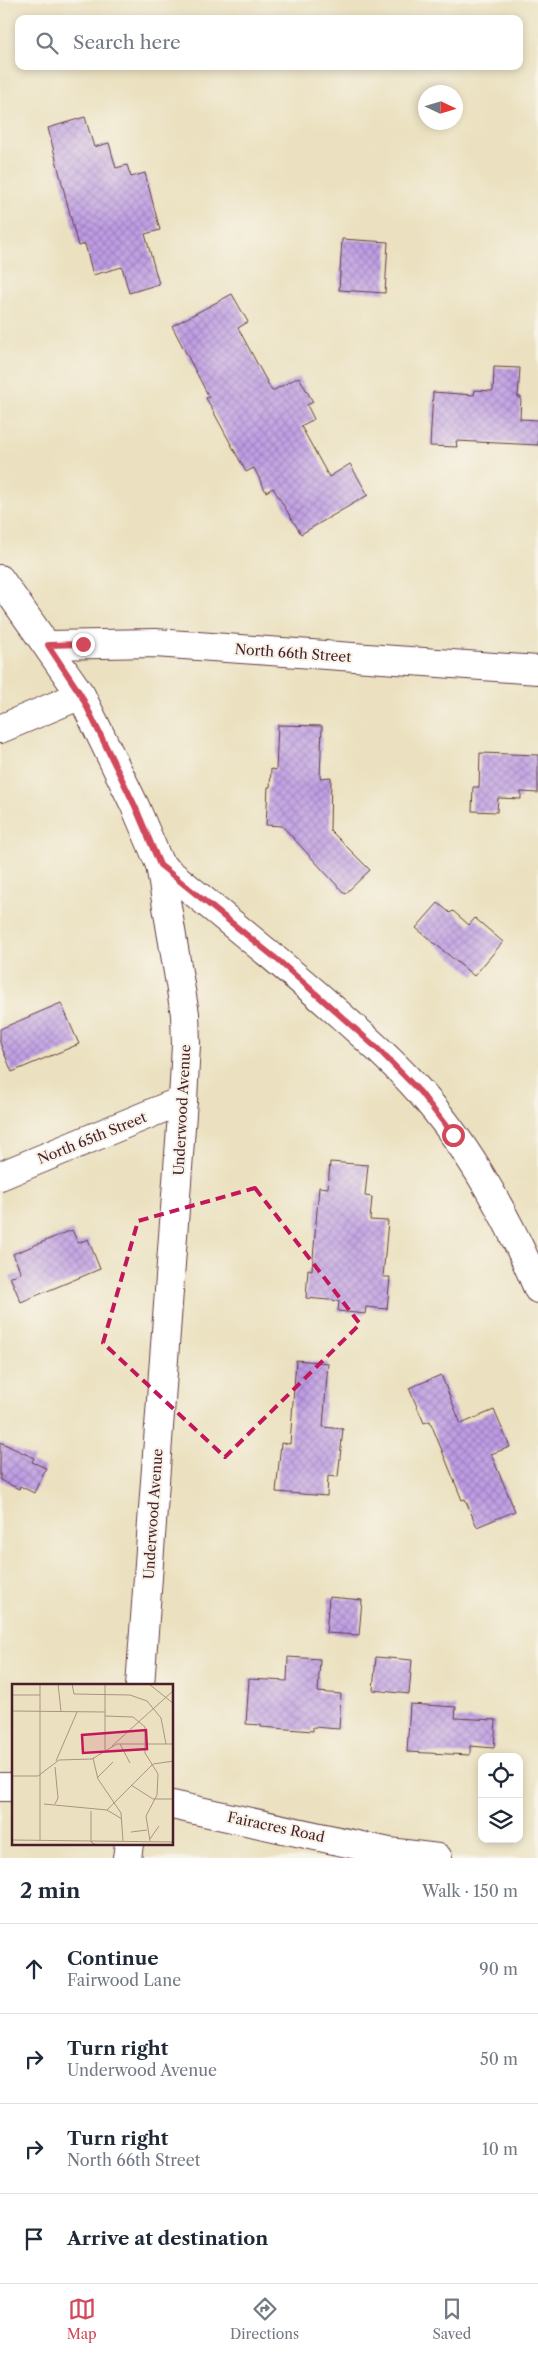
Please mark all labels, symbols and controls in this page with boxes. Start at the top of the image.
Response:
search box [15,15,523,70]
icon: search [33,29,61,57]
text: Search here [73,31,181,54]
north arrow [418,85,463,130]
route end [72,633,95,656]
street label: North 66th Street [234,640,352,666]
street label: Underwood Avenue [170,1044,194,1176]
street label: North 65th Street [35,1108,149,1168]
route start [442,1124,465,1147]
street label: Underwood Avenue [139,1448,167,1580]
inset map [12,1684,174,1846]
map controls [478,1753,523,1843]
button: locate [478,1753,523,1798]
button: layers [478,1798,523,1843]
street label: Fairacres Road [226,1808,327,1846]
text: 2 min [20,1878,80,1903]
text: Walk · 150 m [422,1881,518,1901]
text: Continue [67,1947,159,1970]
icon: ahead [20,1955,48,1983]
text: 90 m [479,1959,518,1979]
text: Fairwood Lane [67,1970,181,1990]
text: Turn right [67,2037,168,2060]
icon: right [20,2045,48,2073]
text: 50 m [480,2049,518,2069]
text: Underwood Avenue [67,2060,217,2080]
text: Turn right [67,2127,168,2150]
icon: right [20,2135,48,2163]
text: 10 m [482,2139,518,2159]
text: North 66th Street [67,2150,200,2170]
icon: arrive [20,2225,48,2253]
text: Arrive at destination [67,2227,268,2250]
tab: Map [67,2295,97,2343]
tab: Directions [230,2295,299,2343]
tab: Saved [432,2295,471,2343]

